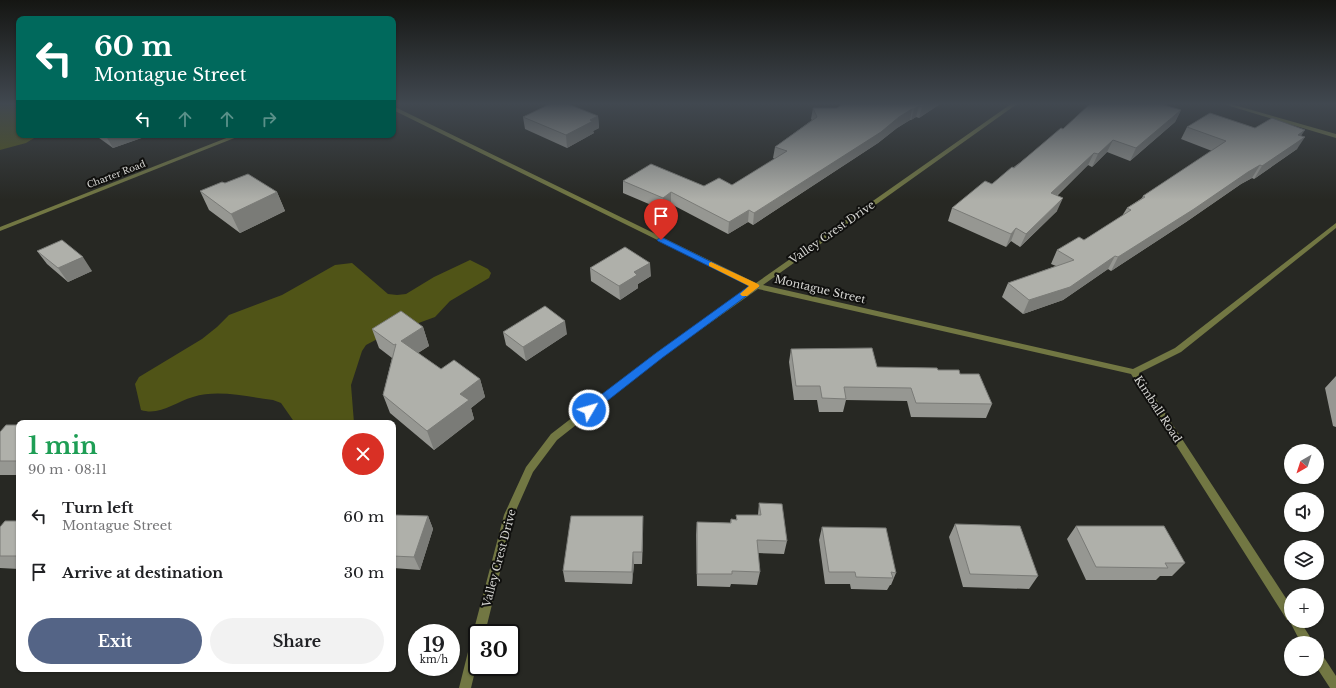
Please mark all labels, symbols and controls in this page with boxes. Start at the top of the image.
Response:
text: 60 m [94,29,172,64]
icon: left [28,32,80,84]
text: Montague Street [94,64,247,86]
icon: left [132,108,154,130]
icon: ahead [174,108,196,130]
icon: ahead [216,108,238,130]
icon: right [258,108,280,130]
street label: Charter Road [85,158,147,190]
street label: Valley Crest Drive [786,197,877,267]
pin [644,199,678,240]
icon: arrive [650,205,672,227]
street label: Montague Street [773,272,868,306]
street label: Kimball Road [1131,373,1185,446]
position arrow [568,389,610,431]
text: 1 min [28,431,98,460]
button: close [342,433,384,475]
north arrow [1284,444,1324,484]
map controls [1284,444,1324,676]
text: 90 m · 08:11 [28,461,107,478]
button: sound [1284,492,1324,532]
text: Turn left [62,498,133,517]
icon: left [28,505,50,527]
text: 60 m [343,507,384,526]
street label: Valley Crest Drive [479,507,519,609]
text: Montague Street [62,517,172,534]
button: layers [1284,540,1324,580]
icon: arrive [28,561,50,583]
text: Arrive at destination [62,563,223,582]
text: 30 m [344,563,384,582]
button: + [1284,588,1324,628]
button: Exit [28,618,202,664]
button: Share [210,618,384,664]
speed limit sign: 30 [468,624,520,676]
text: 19 [423,633,445,657]
button: − [1284,636,1324,676]
text: km/h [420,653,448,666]

